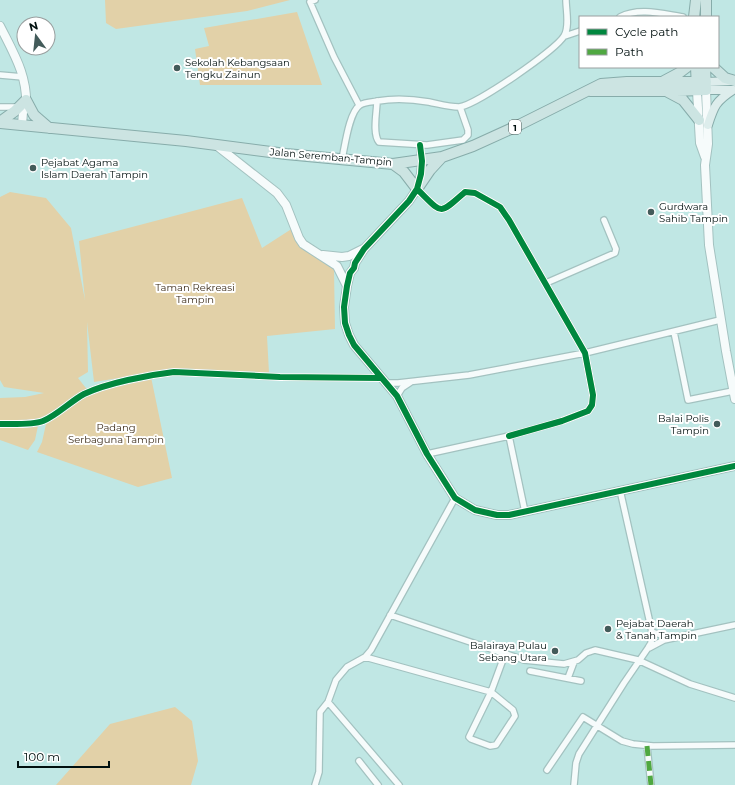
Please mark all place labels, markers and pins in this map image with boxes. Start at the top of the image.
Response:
place label: Sekolah Kebangsaan Tengku Zainun [185,56,290,81]
marker: Sekolah Kebangsaan Tengku Zainun [172,63,182,73]
place label: Pejabat Agama Islam Daerah Tampin [41,156,148,181]
marker: Pejabat Agama Islam Daerah Tampin [28,163,38,173]
place label: Gurdwara Sahib Tampin [659,200,728,225]
marker: Gurdwara Sahib Tampin [646,207,656,217]
place label: Balai Polis Tampin [658,412,709,437]
marker: Balai Polis Tampin [712,419,722,429]
place label: Pejabat Daerah & Tanah Tampin [616,617,697,642]
marker: Pejabat Daerah & Tanah Tampin [603,624,613,634]
place label: Balairaya Pulau Sebang Utara [470,639,547,664]
marker: Balairaya Pulau Sebang Utara [550,646,560,656]

